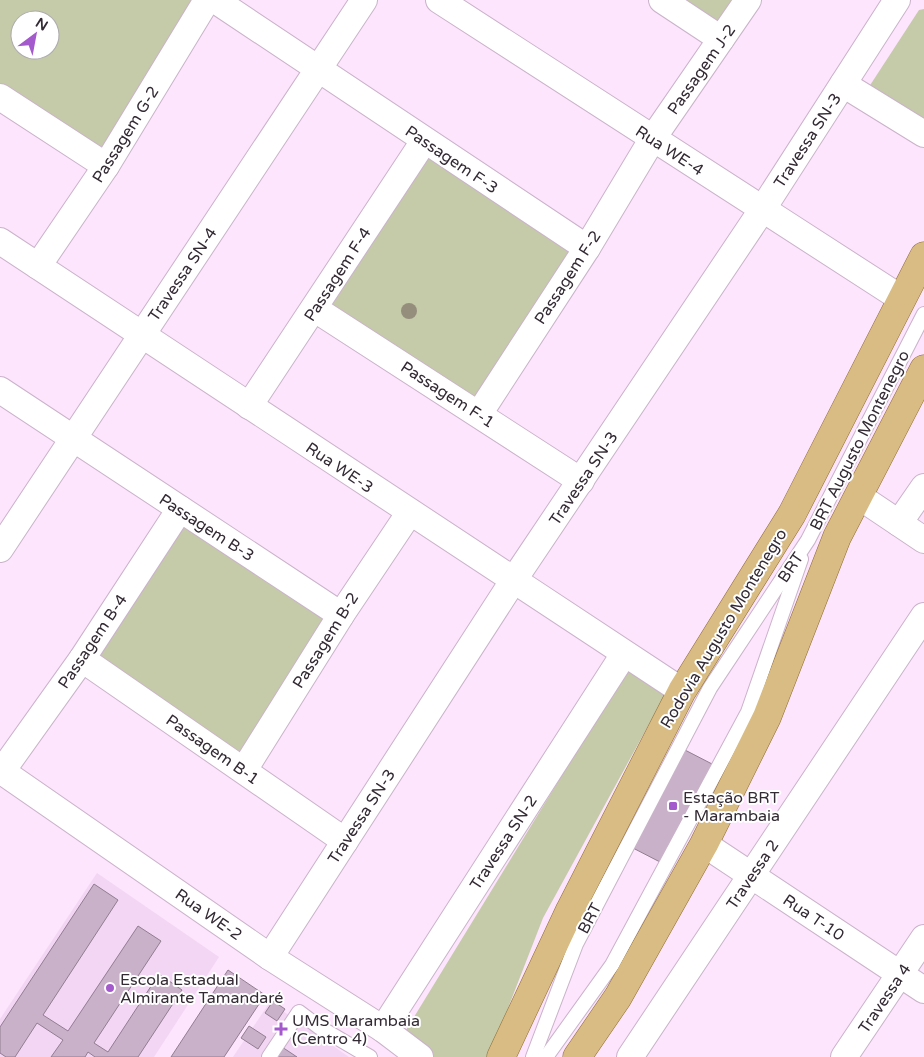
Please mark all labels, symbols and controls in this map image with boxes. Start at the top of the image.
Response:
north arrow [10,10,60,60]
text: N [32,14,51,35]
street label: Passagem J-2 [663,21,740,119]
street label: Passagem G-2 [88,82,164,187]
street label: Travessa SN-3 [770,89,846,192]
street label: Passagem F-3 [401,121,502,198]
street label: Rua WE-4 [632,121,707,180]
street label: Travessa SN-4 [144,224,222,325]
street label: Passagem F-4 [300,224,376,325]
street label: Passagem F-2 [530,227,606,328]
street label: BRT Augusto Montenegro [806,347,914,534]
street label: Passagem F-1 [397,357,498,433]
street label: Travessa SN-3 [545,428,623,529]
street label: Rua WE-3 [302,438,377,498]
street label: Passagem B-3 [155,490,258,566]
street label: Rodovia Augusto Montenegro [656,525,791,732]
street label: BRT [774,548,808,587]
street label: Passagem B-2 [288,589,363,692]
street label: Passagem B-4 [54,591,132,693]
street label: Passagem B-1 [162,710,263,789]
street label: Travessa SN-3 [324,765,400,868]
place label: Estação BRT - Marambaia [683,788,780,826]
street label: Travessa SN-2 [466,791,542,894]
marker: Estação BRT - Marambaia [667,800,679,812]
street label: Travessa 2 [722,836,783,913]
street label: Rua WE-2 [171,884,246,945]
street label: Rua T-10 [779,890,848,946]
street label: BRT [573,899,606,937]
street label: Travessa 4 [854,960,915,1037]
place label: Escola Estadual Almirante Tamandaré [120,970,283,1008]
marker: Escola Estadual Almirante Tamandaré [104,982,116,994]
place label: UMS Marambaia (Centro 4) [292,1011,420,1049]
marker: UMS Marambaia (Centro 4) [274,1022,288,1036]

